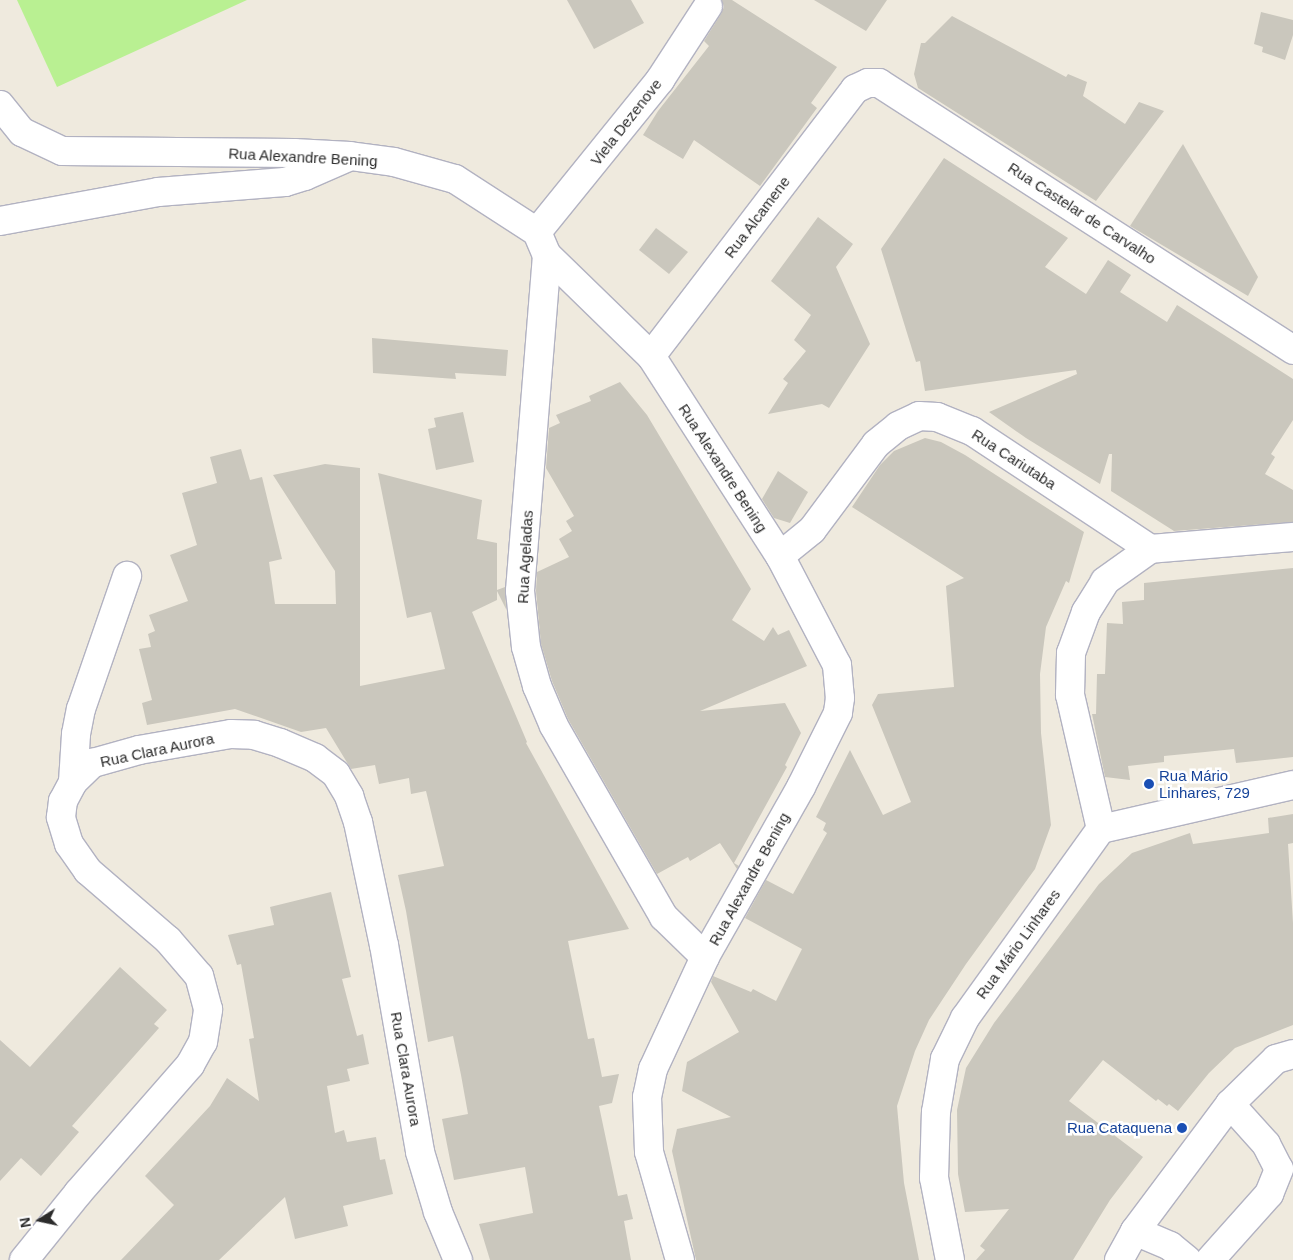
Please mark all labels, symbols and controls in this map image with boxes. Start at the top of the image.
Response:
street label: Viela Dezenove [587,75,665,169]
street label: Rua Alexandre Bening [228,144,378,170]
street label: Rua Castelar de Carvalho [1005,158,1159,268]
street label: Rua Alcamene [720,172,794,262]
street label: Rua Alexandre Bening [675,400,771,536]
street label: Rua Cariutaba [969,425,1059,493]
street label: Rua Ageladas [514,509,536,605]
street label: Rua Clara Aurora [98,729,216,771]
place label: Rua Mário Linhares, 729 [1159,766,1250,801]
marker: Rua Mário Linhares, 729 [1143,778,1155,790]
street label: Rua Alexandre Bening [705,809,793,949]
street label: Rua Mário Linhares [972,886,1064,1002]
street label: Rua Clara Aurora [387,1010,425,1128]
place label: Rua Cataquena [1067,1119,1172,1137]
marker: Rua Cataquena [1176,1122,1188,1134]
north arrow [15,1195,65,1245]
text: N [16,1216,34,1229]

